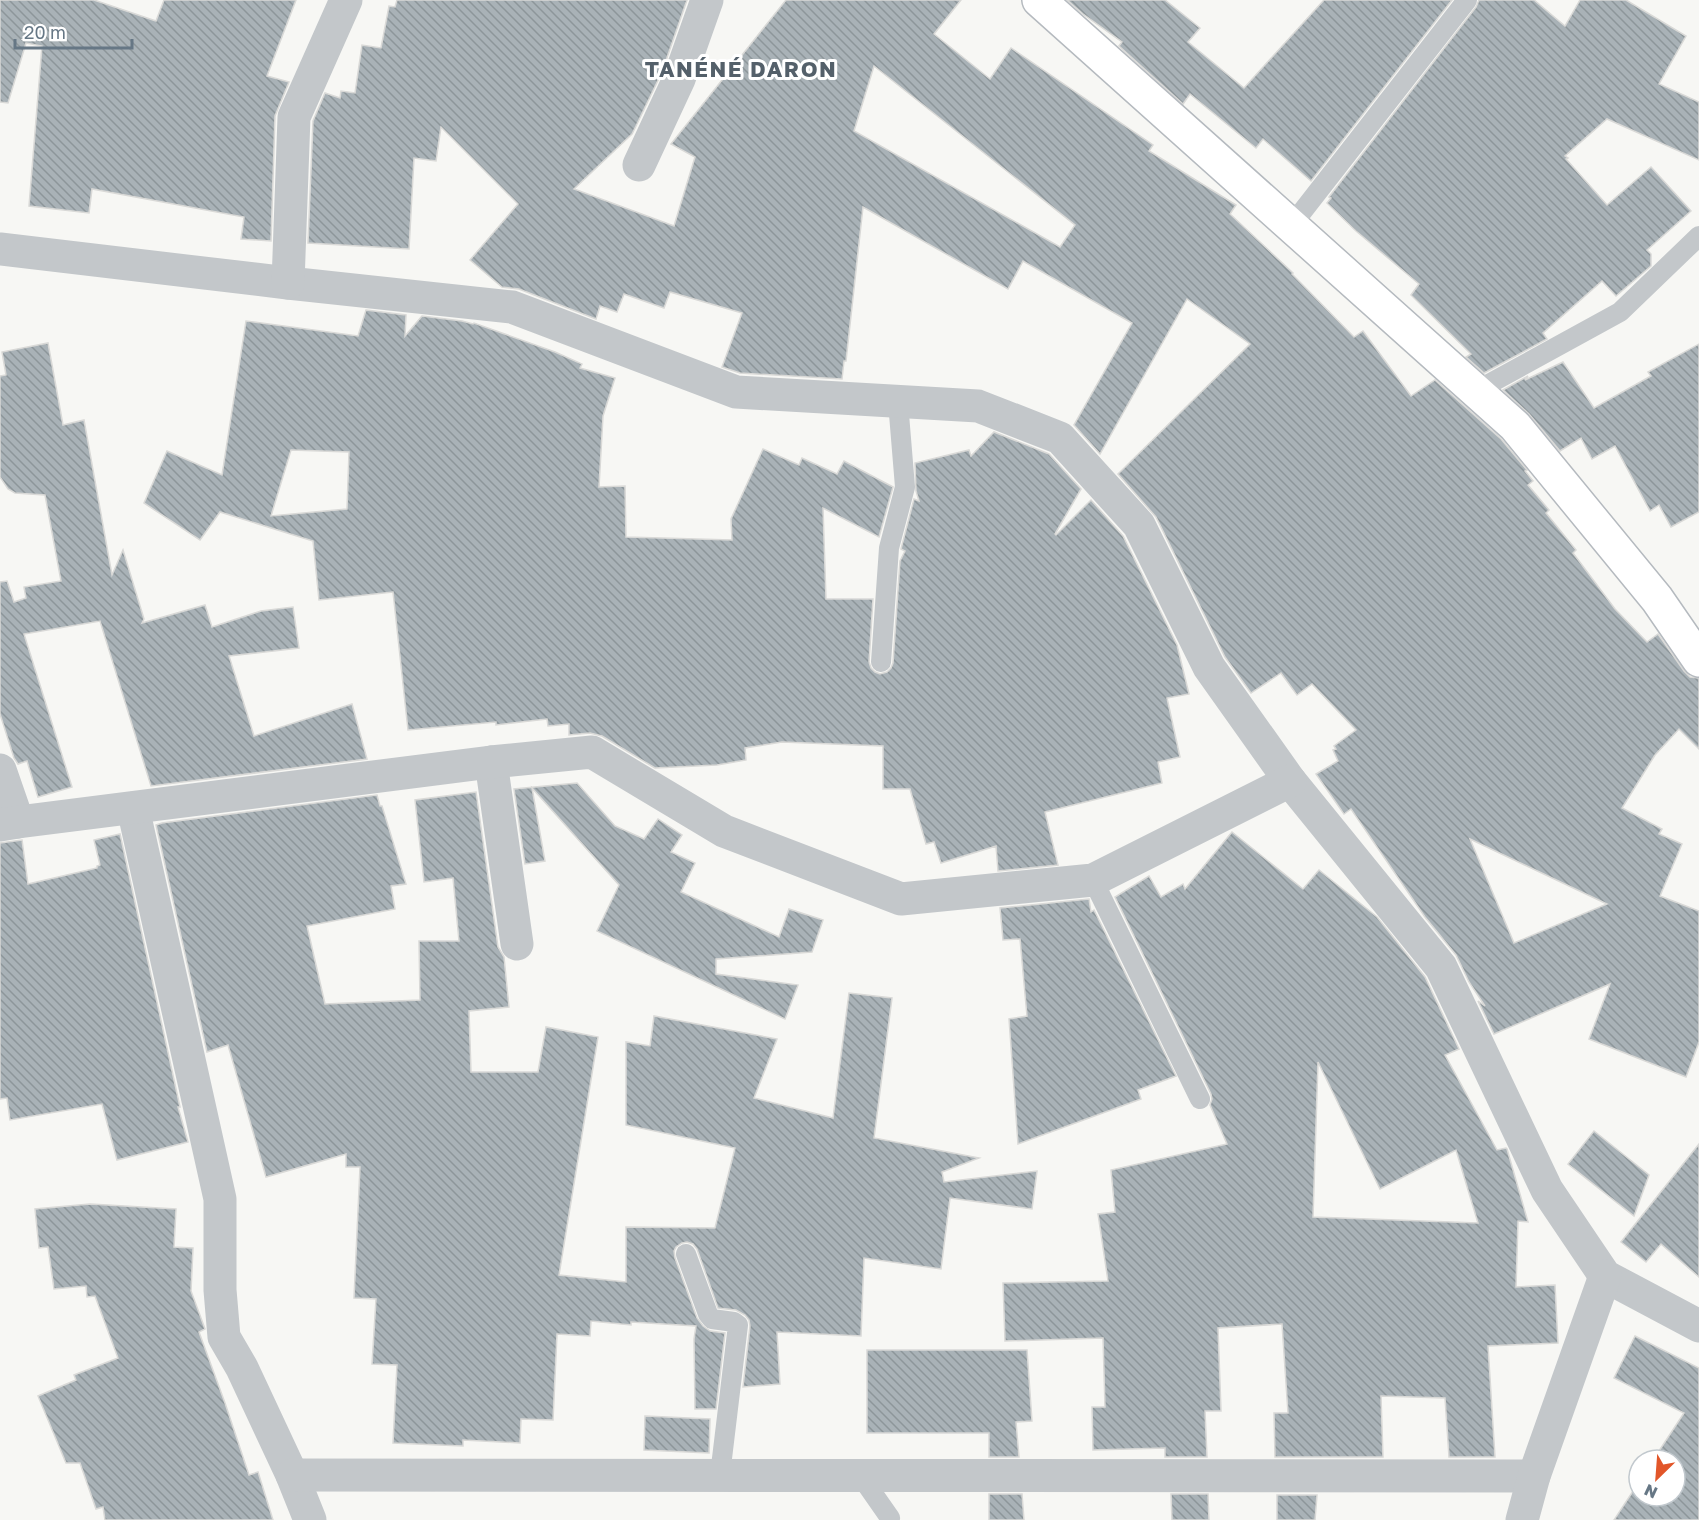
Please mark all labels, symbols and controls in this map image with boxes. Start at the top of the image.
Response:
scale bar [15,12,132,50]
text: 20 m [24,21,66,43]
district label: TANÉNÉ DARON [645,55,837,82]
north arrow [1627,1448,1687,1508]
text: N [1641,1480,1660,1503]

